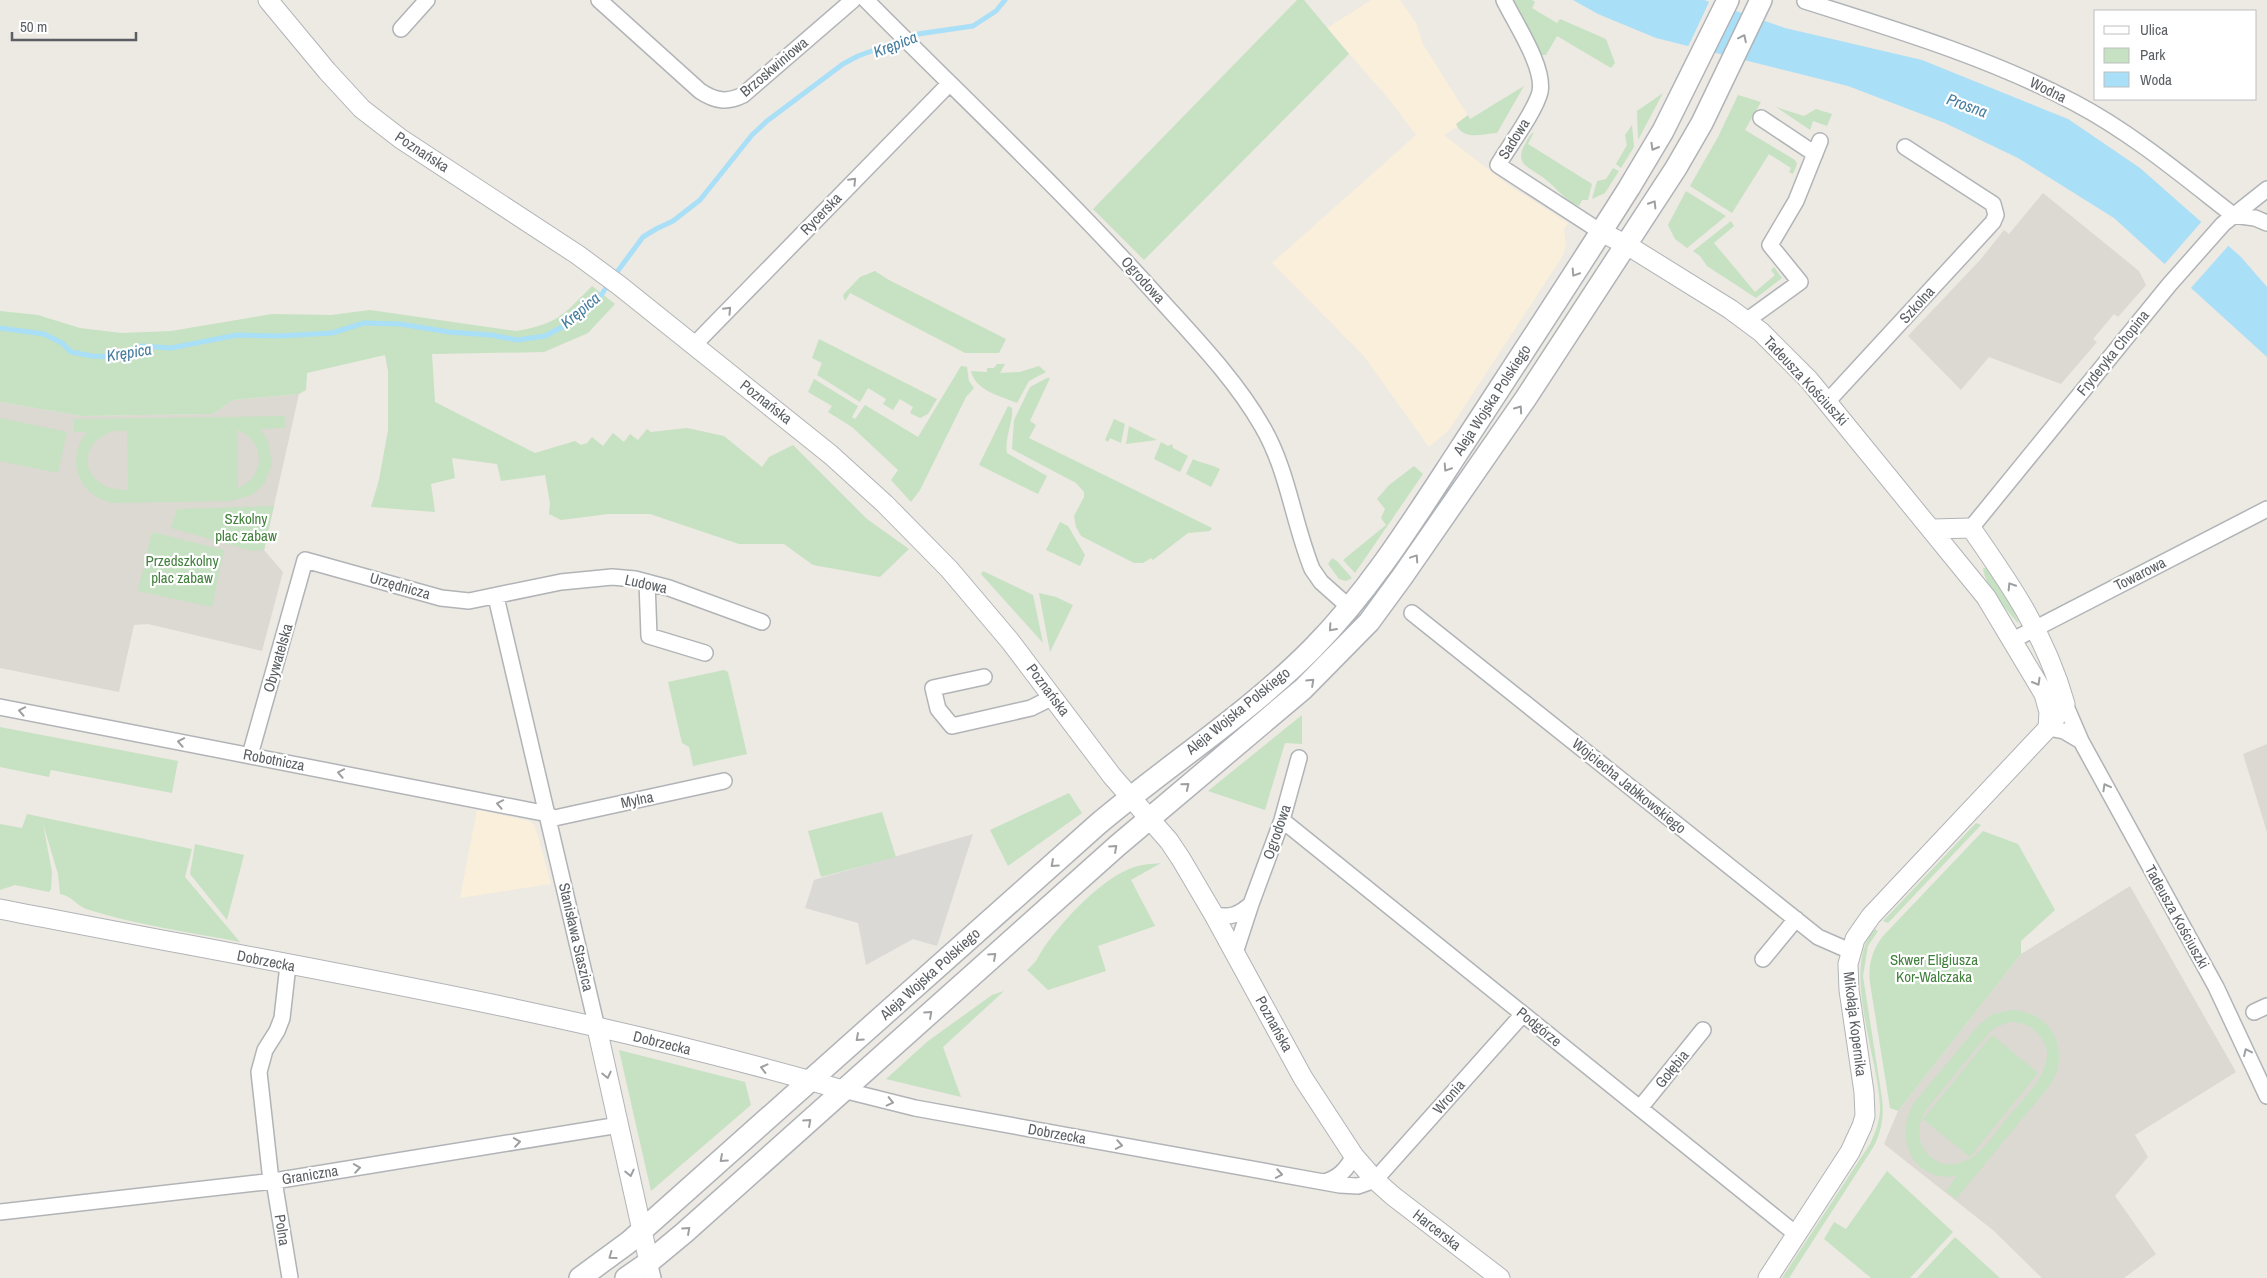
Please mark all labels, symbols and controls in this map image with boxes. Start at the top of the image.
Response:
scale bar [12,10,136,42]
legend [2094,10,2257,100]
text: 50 m [20,16,47,37]
text: Ulica [2140,19,2168,40]
water label: Krępica [870,26,920,62]
street label: Brzoskwiniowa [735,32,812,101]
one-way arrow [1737,35,1747,44]
text: Park [2140,44,2166,65]
text: Woda [2140,69,2172,90]
street label: Wodna [2026,72,2070,108]
water label: Prosna [1944,88,1990,122]
street label: Sadowa [1493,114,1534,163]
street label: Poznańska [391,126,454,177]
one-way arrow [1650,141,1660,150]
one-way arrow [848,178,857,187]
street label: Rycerska [795,188,846,239]
one-way arrow [1647,200,1657,209]
street label: Ogrodowa [1117,252,1170,308]
one-way arrow [1572,268,1581,277]
street label: Szkolna [1894,281,1939,328]
water label: Krępica [556,287,604,333]
street label: Fryderyka Chopina [2072,305,2154,400]
one-way arrow [722,307,731,316]
street label: Tadeusza Kościuszki [1759,331,1854,430]
water label: Krępica [105,338,153,366]
street label: Aleja Wojska Polskiego [1447,340,1535,460]
street label: Poznańska [736,375,797,429]
one-way arrow [1513,405,1522,415]
one-way arrow [1444,463,1454,472]
park label: Szkolny plac zabaw [215,508,277,546]
park label: Przedszkolny plac zabaw [145,550,219,588]
street label: Towarowa [2110,552,2169,595]
one-way arrow [1409,555,1418,564]
street label: Urzędnicza [367,567,433,604]
street label: Ludowa [623,569,670,598]
one-way arrow [2007,582,2017,591]
street label: Obywatelska [258,621,297,695]
one-way arrow [1329,622,1338,631]
street label: Poznańska [1022,659,1075,720]
street label: Aleja Wojska Polskiego [1180,662,1294,760]
one-way arrow [2031,677,2041,686]
one-way arrow [1305,679,1314,688]
one-way arrow [17,706,26,717]
street label: Wojciecha Jabłkowskiego [1568,733,1691,838]
one-way arrow [177,737,186,748]
street label: Robotnicza [242,743,307,776]
one-way arrow [336,768,345,779]
one-way arrow [1180,784,1189,792]
one-way arrow [2103,784,2113,793]
street label: Mylna [619,786,655,813]
one-way arrow [496,800,505,810]
street label: Ogrodowa [1257,801,1296,862]
one-way arrow [1109,845,1118,854]
one-way arrow [1050,858,1059,867]
street label: Tadeusza Kościuszki [2140,861,2215,972]
street label: Stanisława Staszica [554,881,599,993]
street label: Aleja Wojska Polskiego [874,923,984,1025]
street label: Dobrzecka [235,945,297,976]
park label: Skwer Eligiusza Kor-Walczaka [1890,949,1978,987]
one-way arrow [988,953,997,962]
street label: Mikołaja Kopernika [1839,970,1872,1078]
street label: Poznańska [1251,992,1298,1056]
street label: Podgórze [1512,1002,1567,1051]
one-way arrow [923,1010,932,1019]
street label: Dobrzecka [631,1025,693,1060]
one-way arrow [856,1032,865,1041]
street label: Gołębia [1650,1045,1693,1092]
one-way arrow [2243,1048,2253,1057]
one-way arrow [759,1063,768,1074]
one-way arrow [602,1071,612,1080]
street label: Wronia [1428,1075,1470,1118]
one-way arrow [886,1096,895,1107]
street label: Dobrzecka [1026,1118,1088,1149]
one-way arrow [802,1119,811,1128]
one-way arrow [513,1137,522,1147]
one-way arrow [1114,1139,1123,1150]
one-way arrow [719,1153,728,1162]
street label: Graniczna [280,1160,340,1189]
one-way arrow [353,1163,361,1173]
one-way arrow [624,1168,635,1177]
one-way arrow [1274,1168,1283,1179]
street label: Harcerska [1409,1204,1466,1255]
street label: Polna [270,1213,295,1247]
one-way arrow [681,1227,690,1236]
one-way arrow [609,1250,618,1258]

